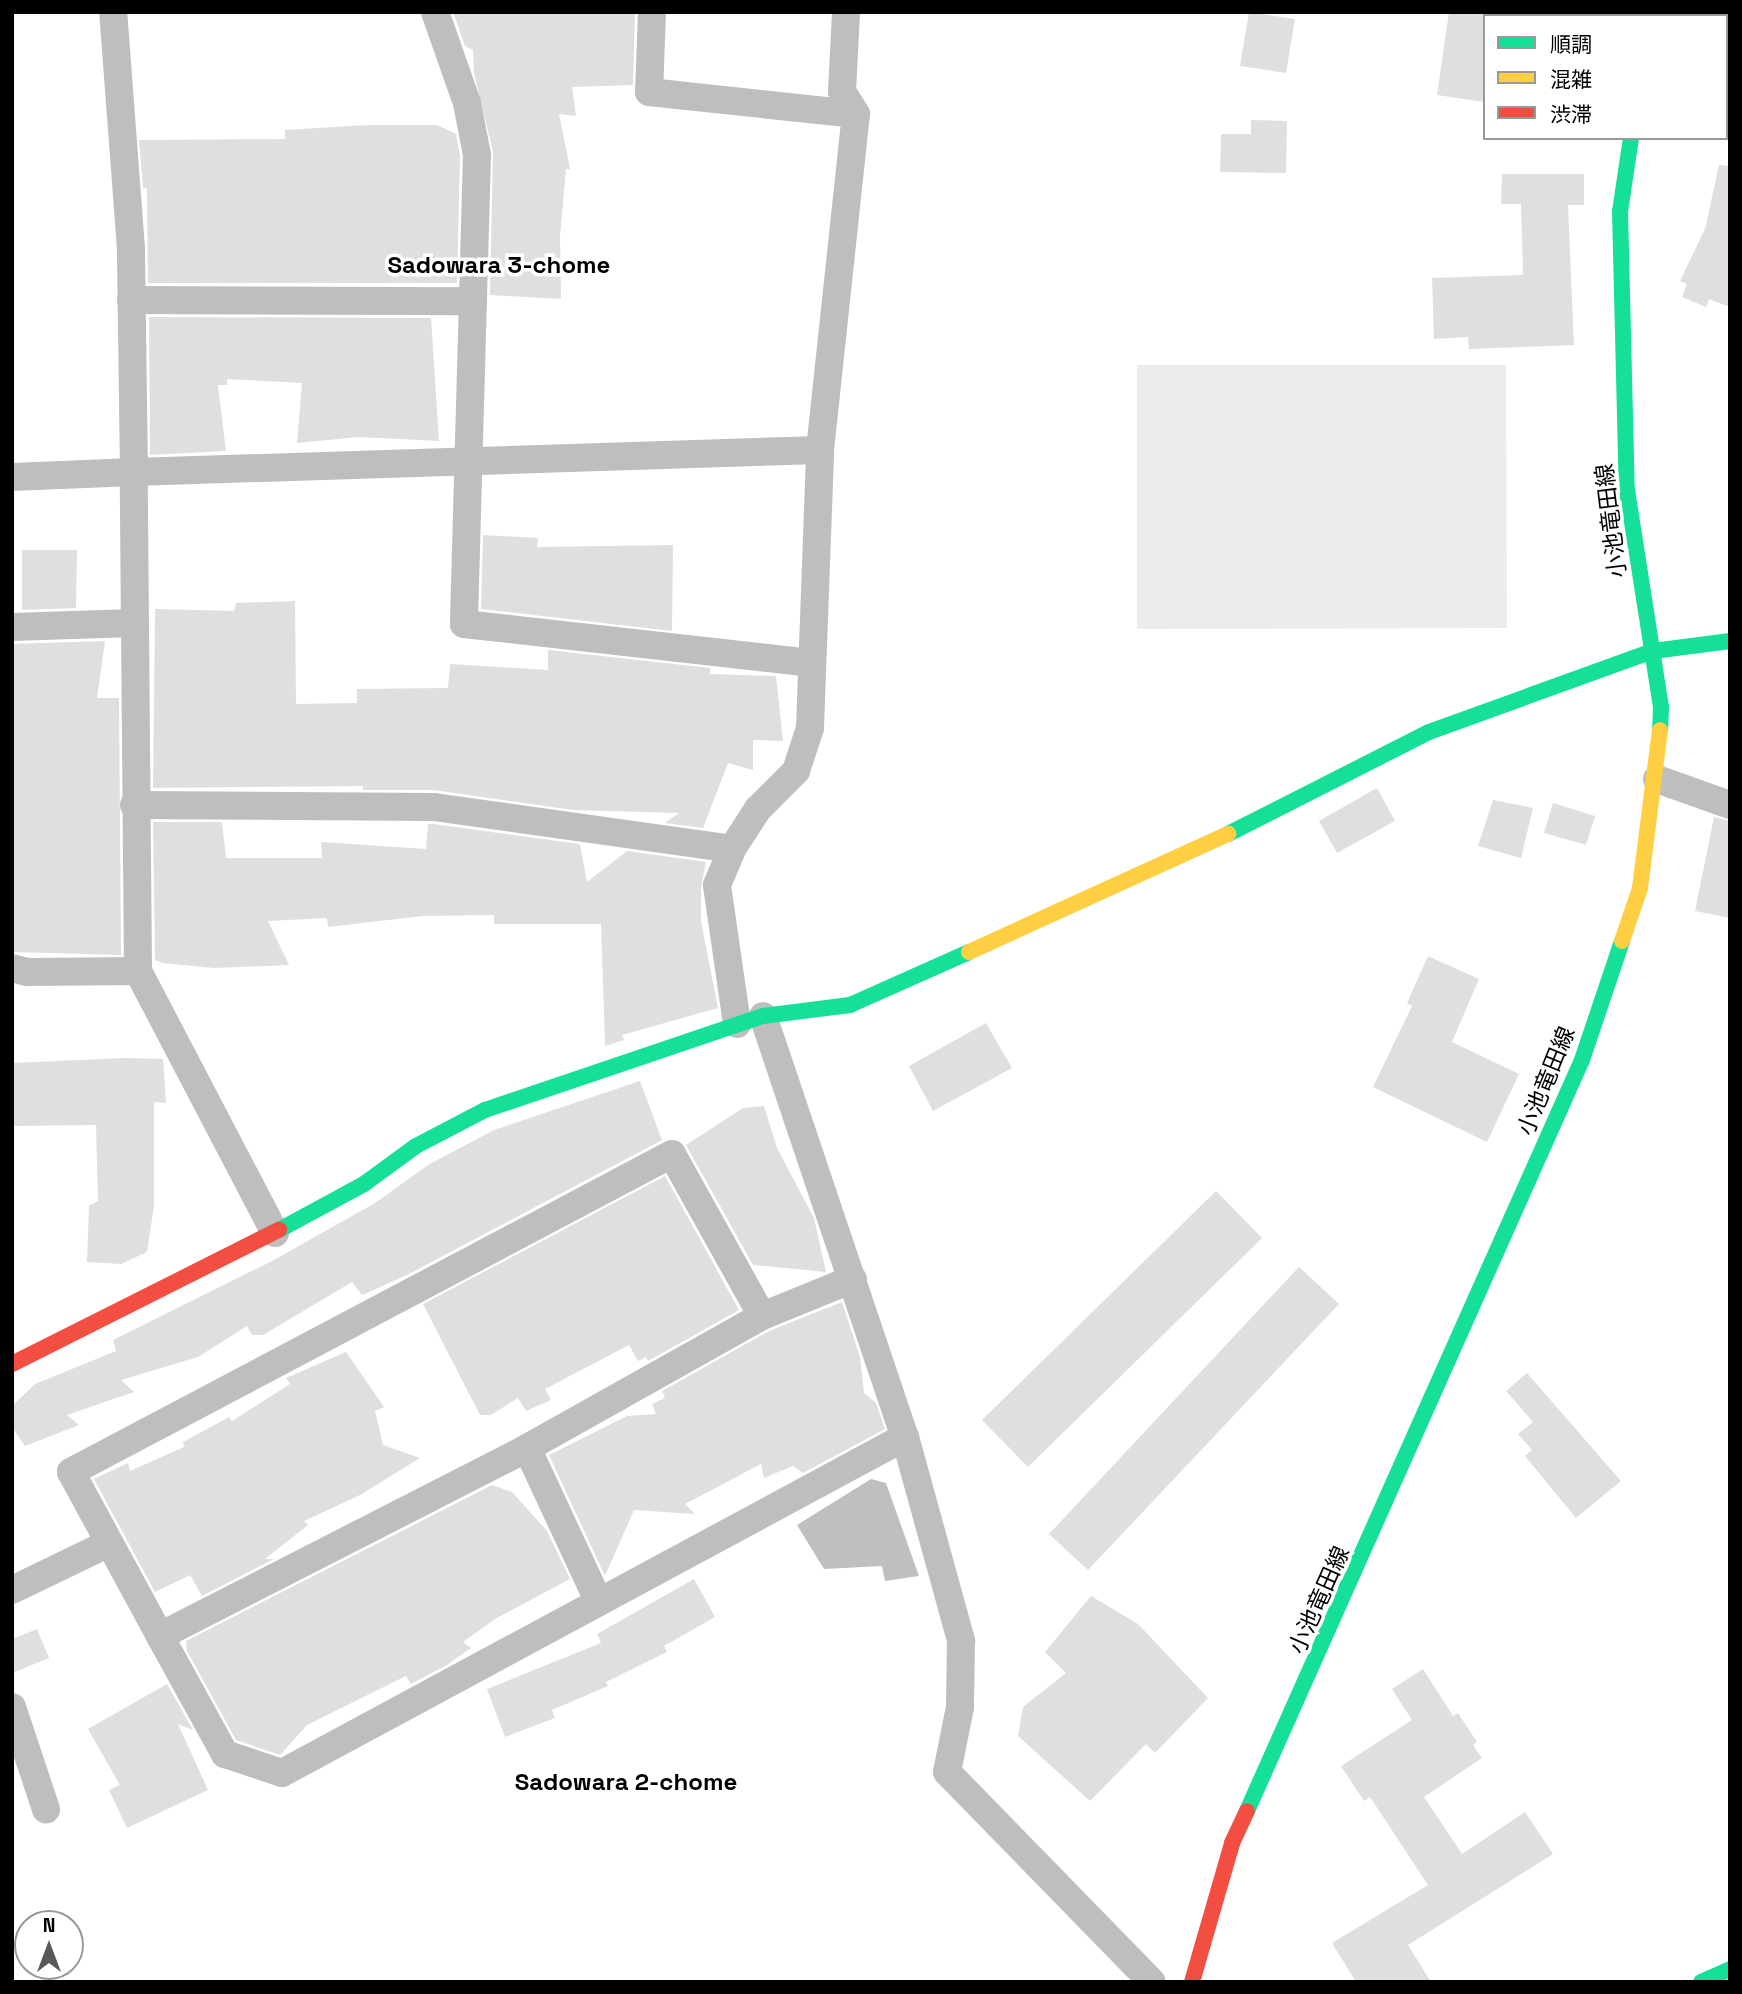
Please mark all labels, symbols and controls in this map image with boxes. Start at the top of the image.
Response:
legend [1483,14,1728,140]
text: 順調 [1550,31,1592,58]
text: 混雑 [1550,66,1592,93]
text: 渋滞 [1550,101,1592,128]
district label: Sadowara 3-chome [388,251,610,279]
street label: 小池竜田線 [1590,462,1632,580]
street label: 小池竜田線 [1512,1023,1580,1139]
street label: 小池竜田線 [1283,1542,1355,1658]
district label: Sadowara 2-chome [515,1768,737,1796]
north arrow [14,1910,84,1980]
text: N [43,1913,55,1938]

